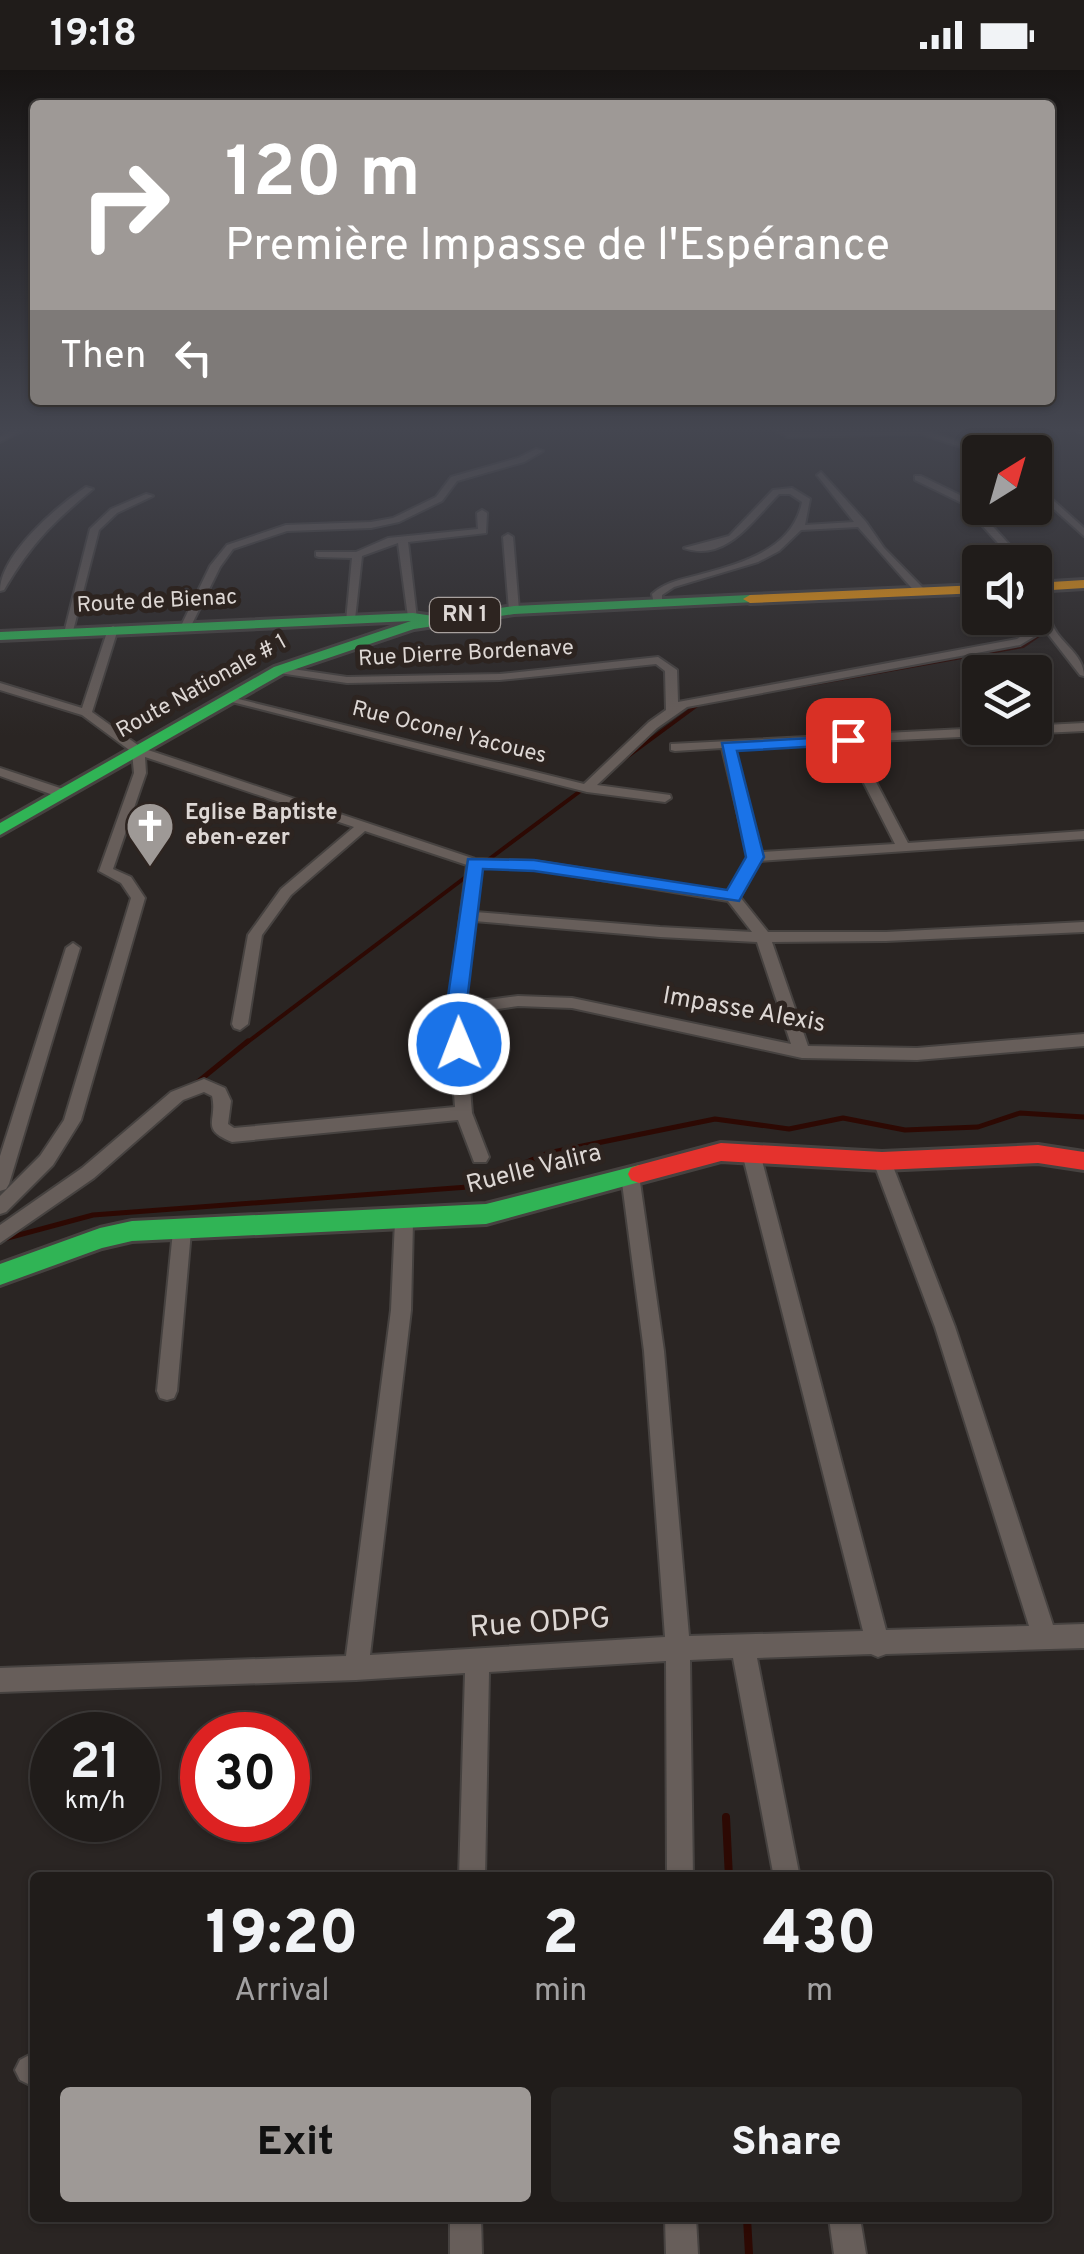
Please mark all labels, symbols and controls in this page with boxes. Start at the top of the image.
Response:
text: 19:18 [50,11,137,60]
text: 120 m [225,132,421,221]
icon: right [60,140,190,270]
text: Première Impasse de l'Espérance [225,219,890,276]
icon: left [166,330,221,385]
text: Then [60,333,146,382]
north arrow [962,435,1052,525]
map controls [962,435,1052,745]
button: sound [962,545,1052,635]
street label: Route de Bienac [76,584,238,620]
road number: RN 1 [430,598,500,632]
street label: Route Nationale # 1 [112,629,292,745]
street label: Rue Dierre Bordenave [357,635,575,673]
button: layers [962,655,1052,745]
street label: Rue Oconel Yacoues [349,696,549,770]
pin [806,698,891,783]
icon: arrive [821,713,876,768]
church icon: Eglise Baptiste eben-ezer [124,800,176,868]
place label: Eglise Baptiste eben-ezer [185,800,338,852]
street label: Impasse Alexis [660,981,828,1041]
position arrow [407,992,511,1096]
street label: Ruelle Valira [463,1138,605,1202]
street label: Rue ODPG [468,1601,612,1647]
speed limit sign: 30 [180,1712,310,1842]
text: 21 [70,1733,120,1796]
text: km/h [65,1786,125,1818]
text: 19:20 [205,1899,359,1975]
text: 2 [542,1899,579,1975]
text: 430 [763,1899,876,1975]
text: Arrival [234,1972,330,2012]
text: min [534,1972,587,2012]
text: m [806,1972,833,2012]
button: Exit [60,2087,531,2202]
button: Share [551,2087,1022,2202]

